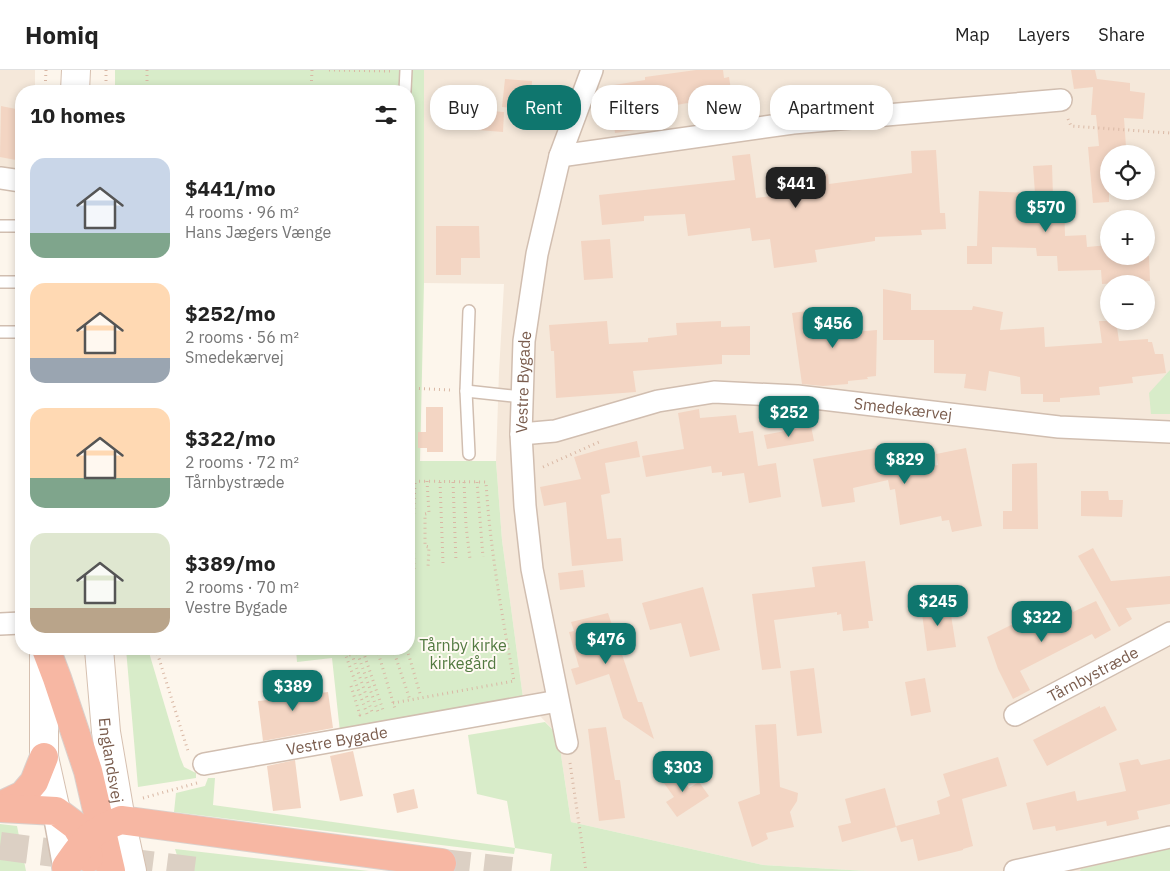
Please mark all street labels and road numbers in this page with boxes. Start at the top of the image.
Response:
street label: Vestre Bygade [511,329,535,434]
street label: Smedekærvej [853,393,953,424]
street label: Tårnbystræde [1044,642,1142,706]
street label: Englandsvej [95,717,128,805]
street label: Vestre Bygade [285,721,389,759]

